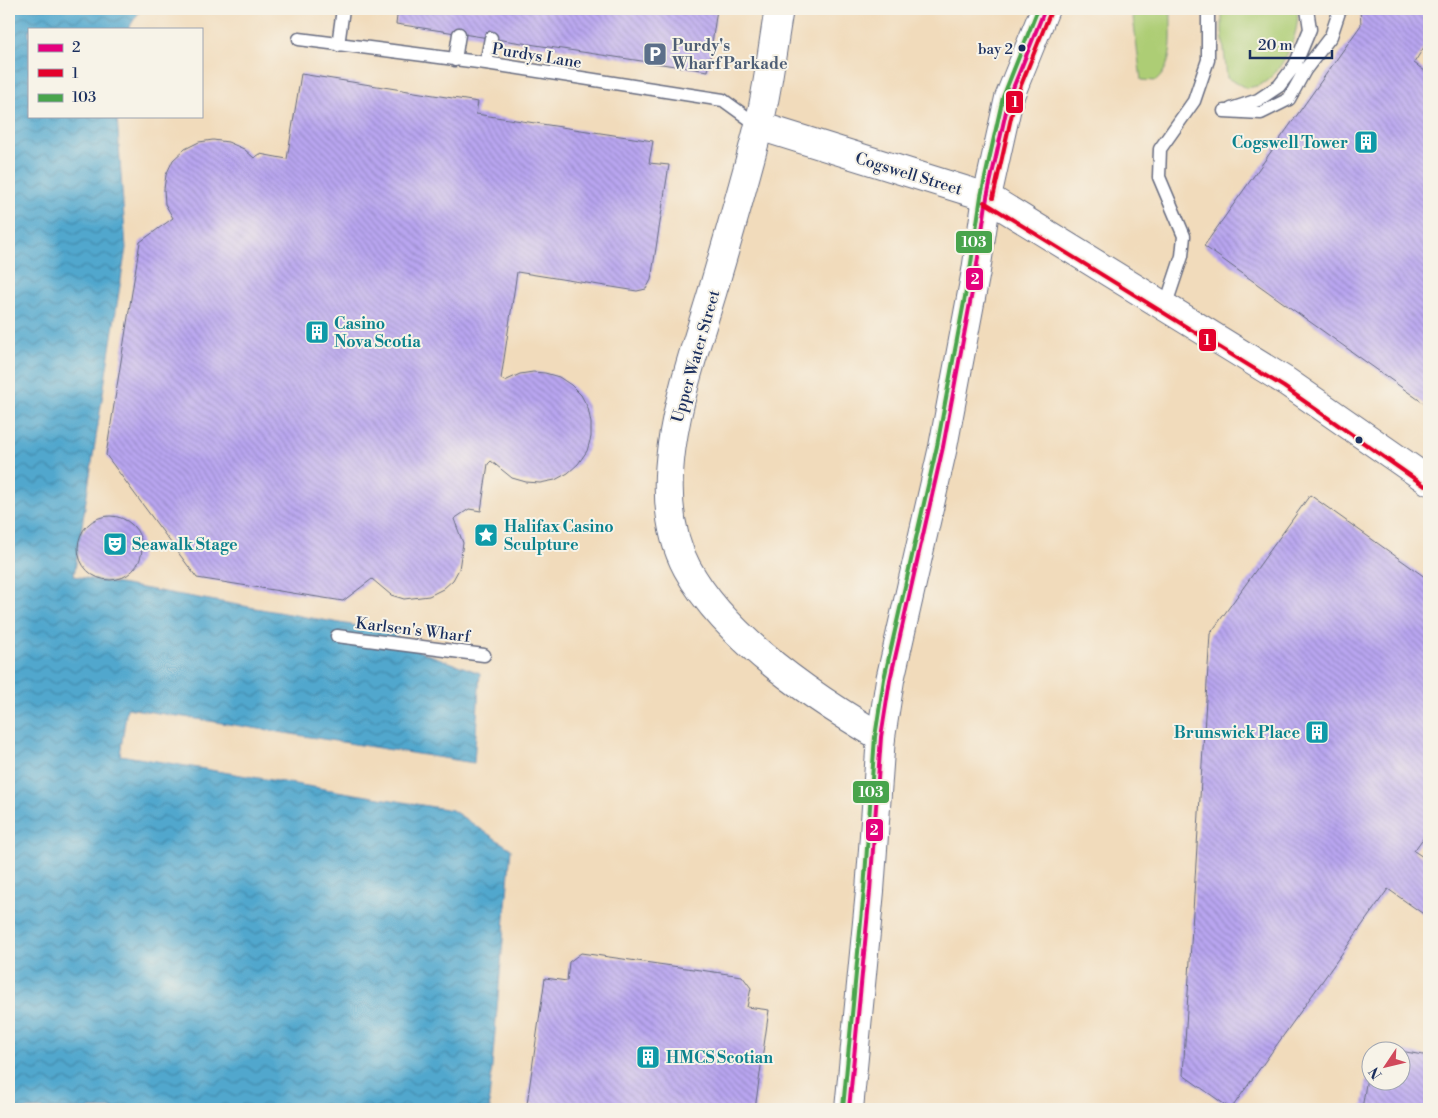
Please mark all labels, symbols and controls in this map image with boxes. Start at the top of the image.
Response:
legend [28,28,202,118]
scale bar [1250,28,1333,60]
place label: Purdy's Wharf Parkade [671,36,788,74]
text: 20 m [1258,36,1293,55]
text: 2 [72,38,81,57]
street label: Purdys Lane [491,39,583,73]
place label: bay 2 [978,40,1013,59]
parking icon: Purdy's Wharf Parkade [642,41,668,67]
marker: bay 2 [1017,43,1027,53]
text: 1 [72,64,79,83]
text: 103 [72,88,96,107]
line badge: 1 [1005,90,1024,114]
text: 1 [1012,94,1019,112]
building icon: Cogswell Tower [1353,129,1379,155]
place label: Cogswell Tower [1232,133,1348,153]
street label: Cogswell Street [853,148,965,200]
line badge: 103 [955,230,993,254]
text: 103 [962,234,986,252]
line badge: 2 [965,267,984,291]
text: 2 [971,271,980,289]
street label: Upper Water Street [667,287,725,425]
place label: Casino Nova Scotia [334,314,421,352]
building icon: Casino Nova Scotia [304,319,330,345]
line badge: 1 [1198,328,1217,352]
text: 1 [1204,332,1211,350]
unlabelled marker [1354,435,1364,445]
place label: Halifax Casino Sculpture [504,517,614,555]
place icon: Halifax Casino Sculpture [473,522,499,548]
theatre icon: Seawalk Stage [102,531,128,557]
place label: Seawalk Stage [132,535,238,555]
street label: Karlsen's Wharf [354,613,473,647]
building icon: Brunswick Place [1304,719,1330,745]
place label: Brunswick Place [1174,723,1300,743]
line badge: 103 [852,780,890,804]
text: 103 [859,784,883,802]
line badge: 2 [865,818,884,842]
text: 2 [870,822,879,840]
north arrow [1360,1040,1410,1090]
building icon: HMCS Scotian [635,1044,661,1070]
place label: HMCS Scotian [666,1048,773,1068]
text: N [1366,1063,1387,1083]

